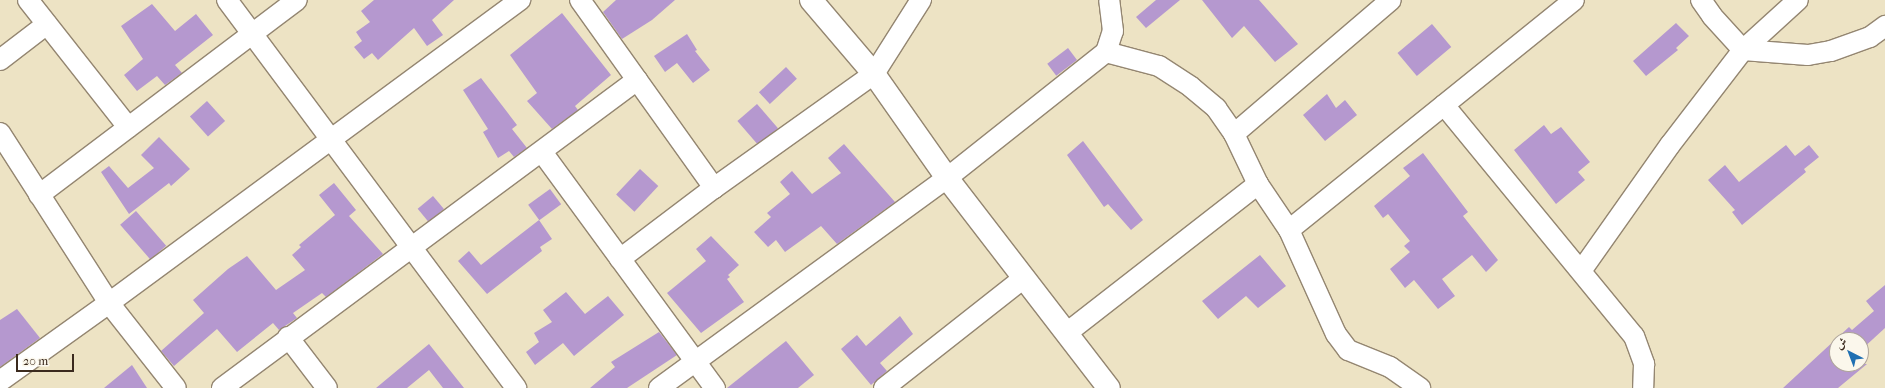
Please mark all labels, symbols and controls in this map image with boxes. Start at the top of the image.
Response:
north arrow [1829,332,1869,372]
text: ش [1833,335,1850,352]
scale bar [18,346,76,372]
text: 20 m [23,354,48,368]

